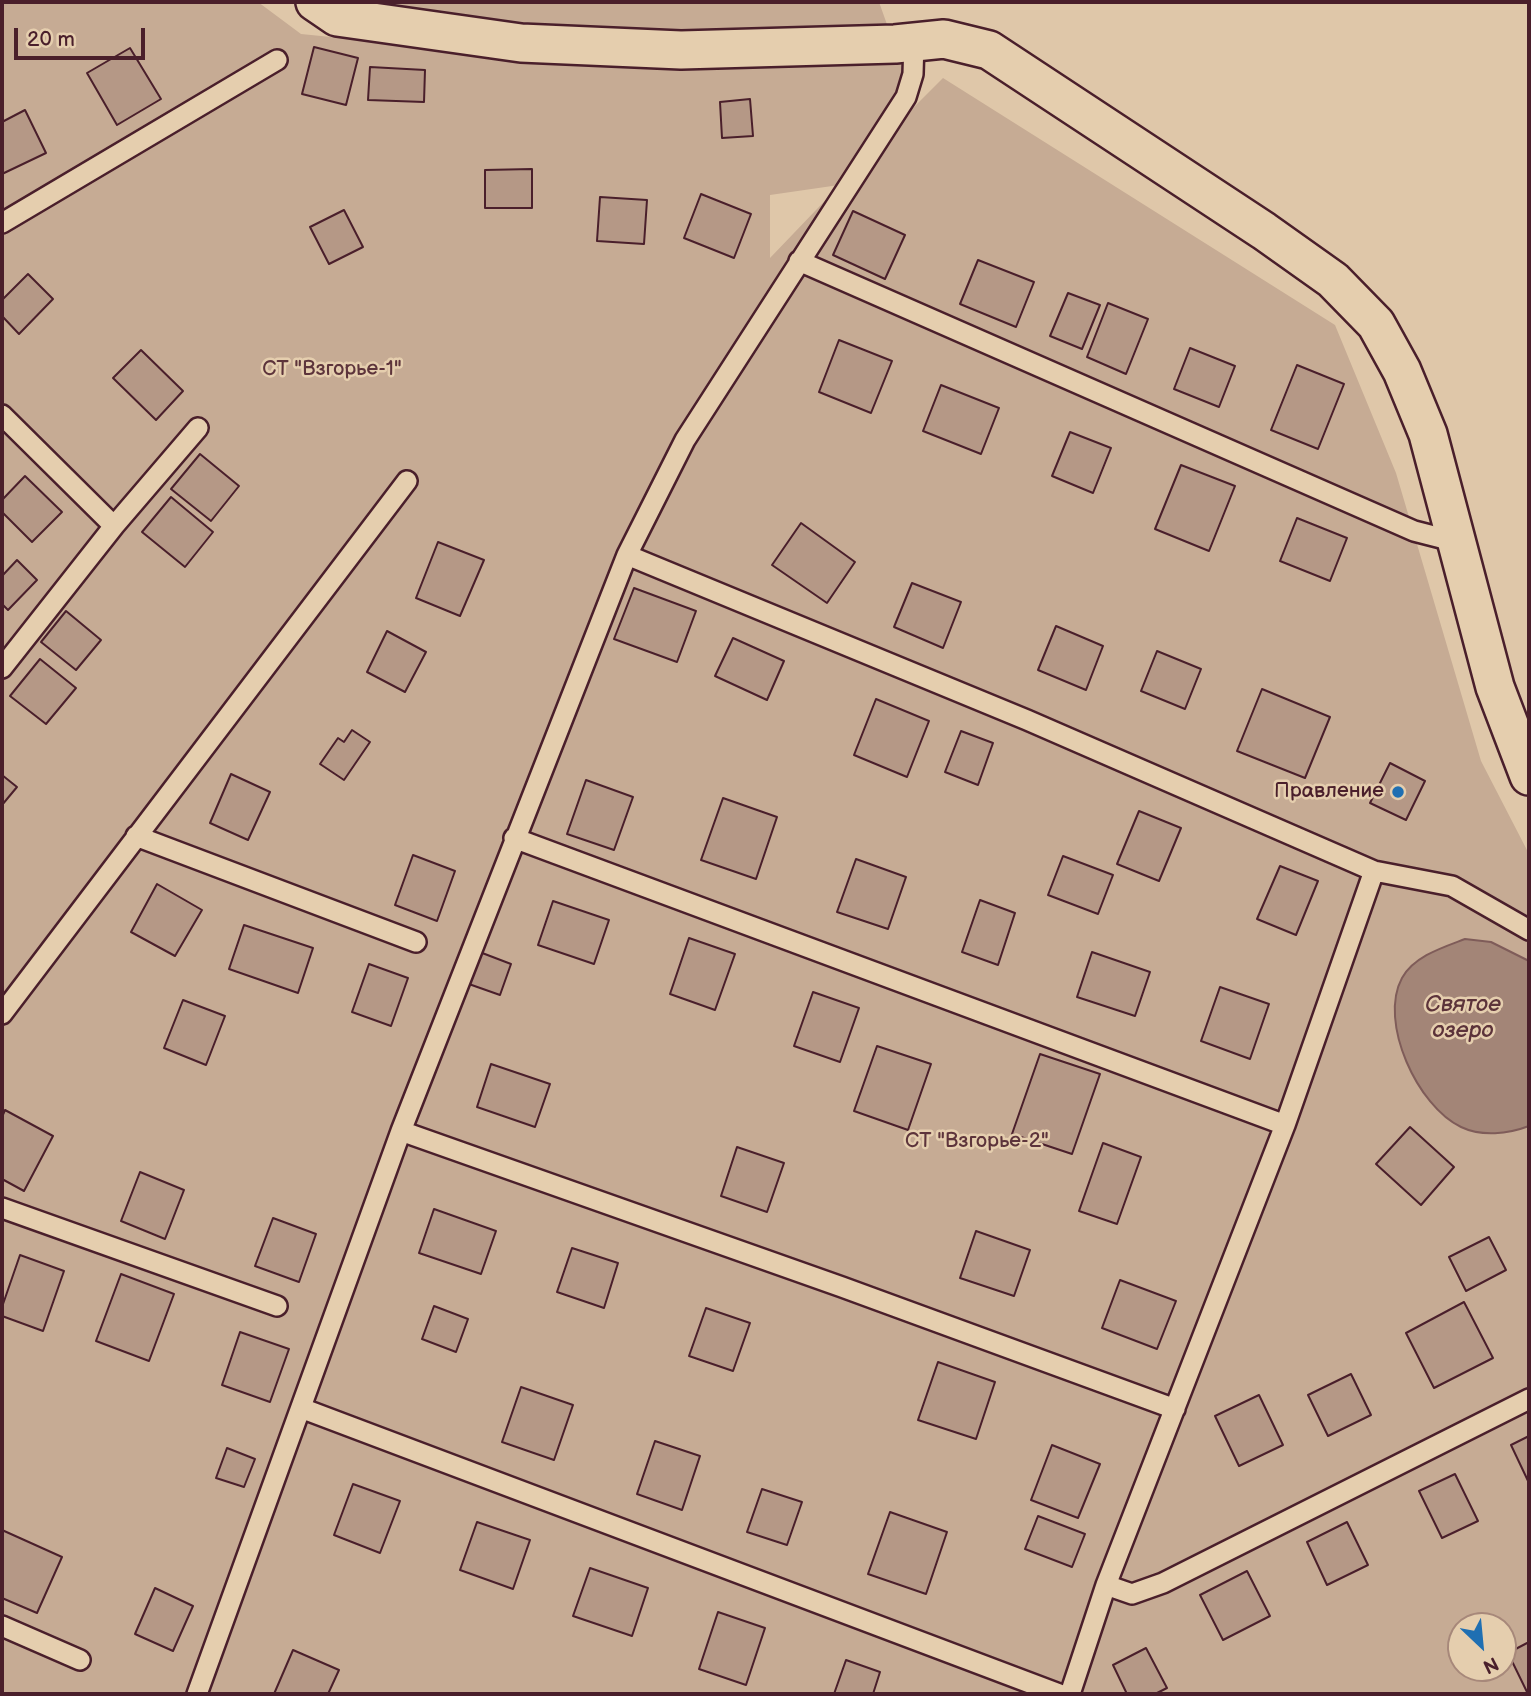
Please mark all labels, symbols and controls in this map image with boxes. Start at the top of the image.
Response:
scale bar [18,14,149,58]
text: 20 m [27,27,75,52]
park label: СТ "Взгорье-1" [262,357,402,383]
place label: Правление [1274,779,1384,805]
marker: Правление [1390,784,1406,800]
water label: Святое озеро [1425,991,1501,1045]
park label: СТ "Взгорье-2" [905,1129,1049,1155]
north arrow [1447,1612,1517,1682]
text: N [1479,1651,1502,1678]

